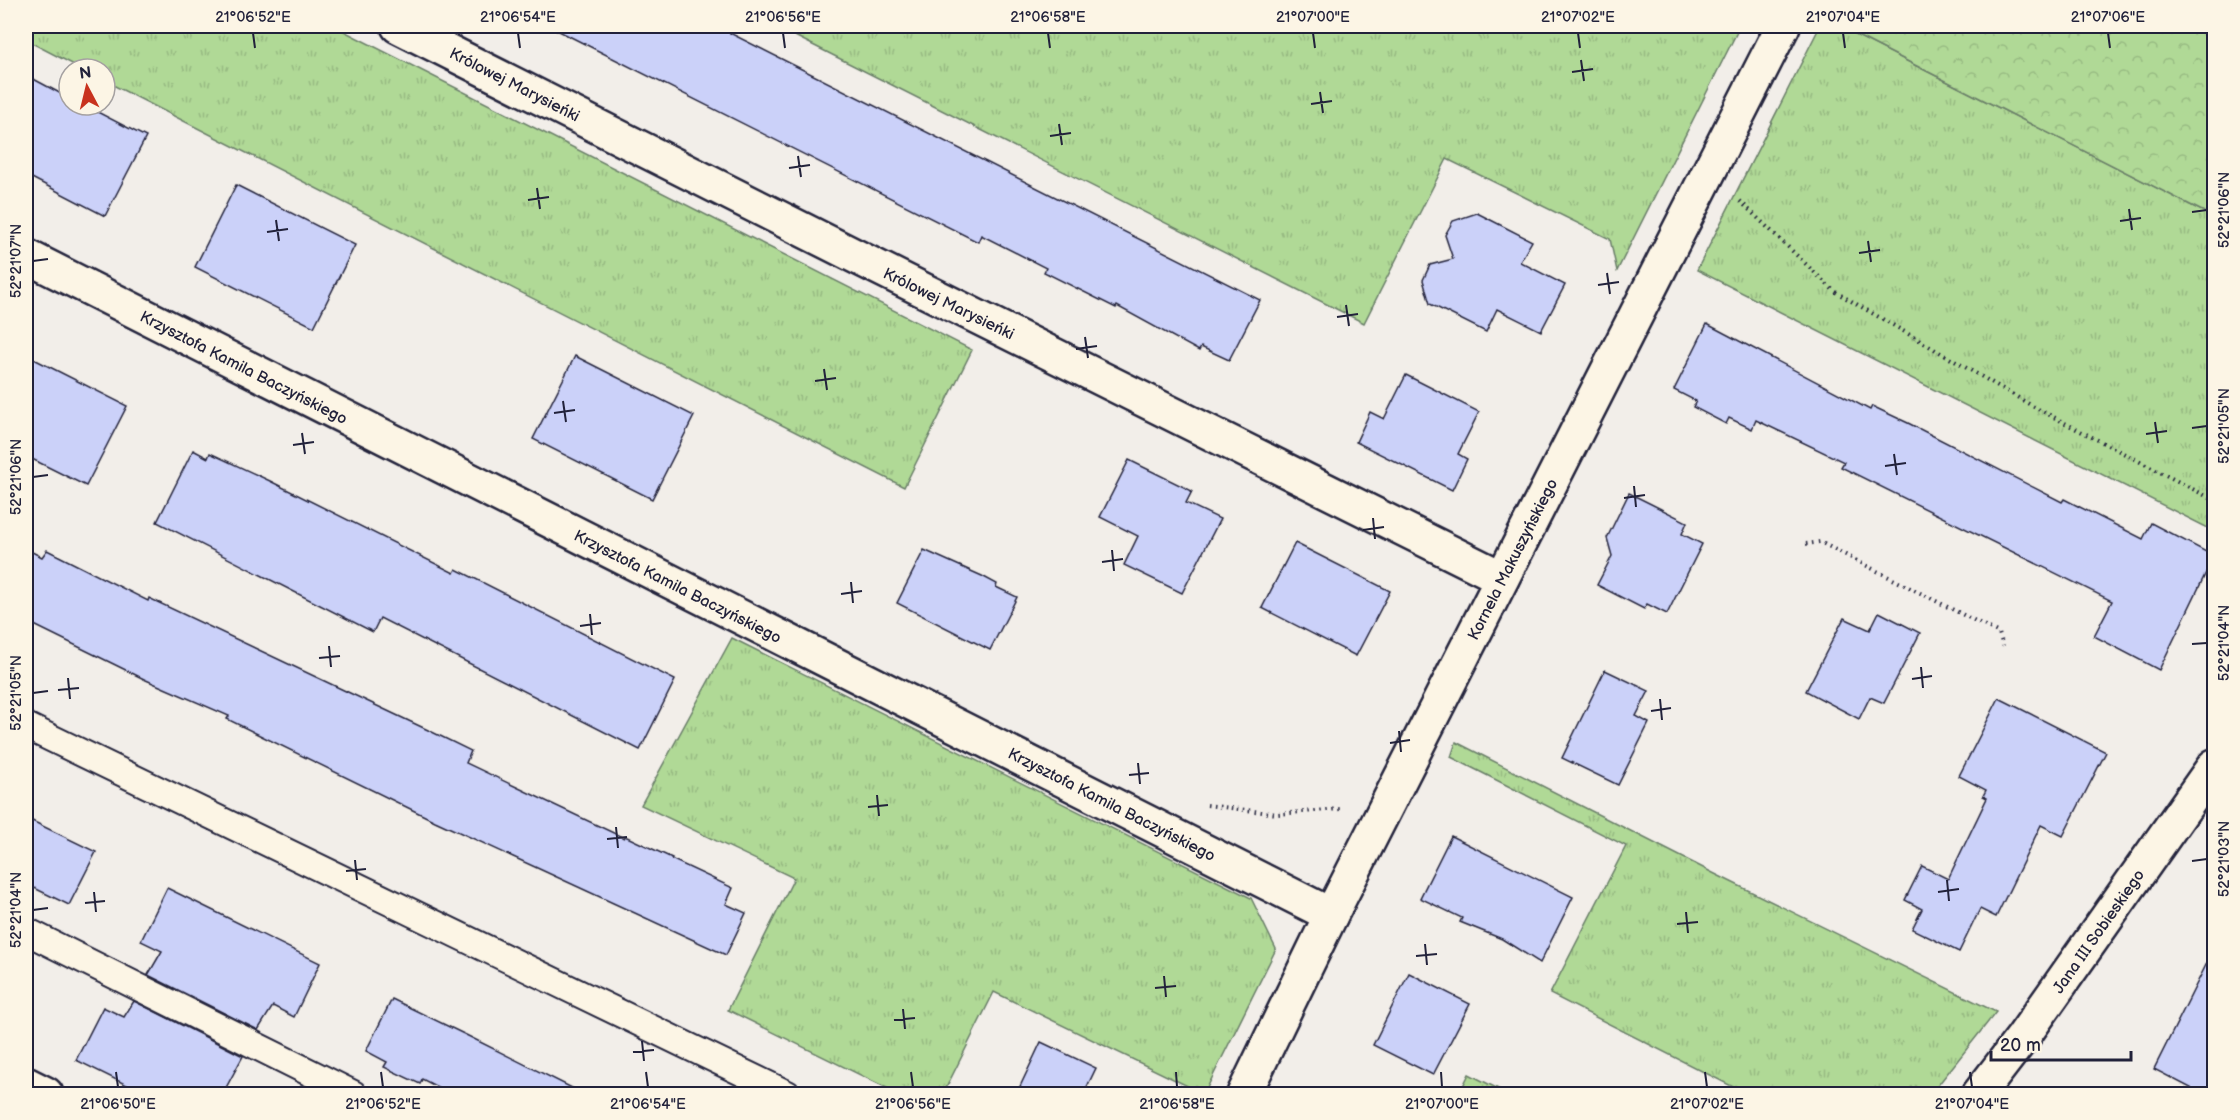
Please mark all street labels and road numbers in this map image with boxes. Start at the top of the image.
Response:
street label: Królowej Marysieńki [446,44,583,126]
street label: Królowej Marysieńki [880,264,1017,344]
street label: Krzysztofa Kamila Baczyńskiego [136,308,350,429]
street label: Kornela Makuszyńskiego [1464,476,1562,644]
street label: Krzysztofa Kamila Baczyńskiego [570,527,784,648]
street label: Krzysztofa Kamila Baczyńskiego [1004,745,1218,866]
street label: Jana III Sobieskiego [2049,866,2149,997]

